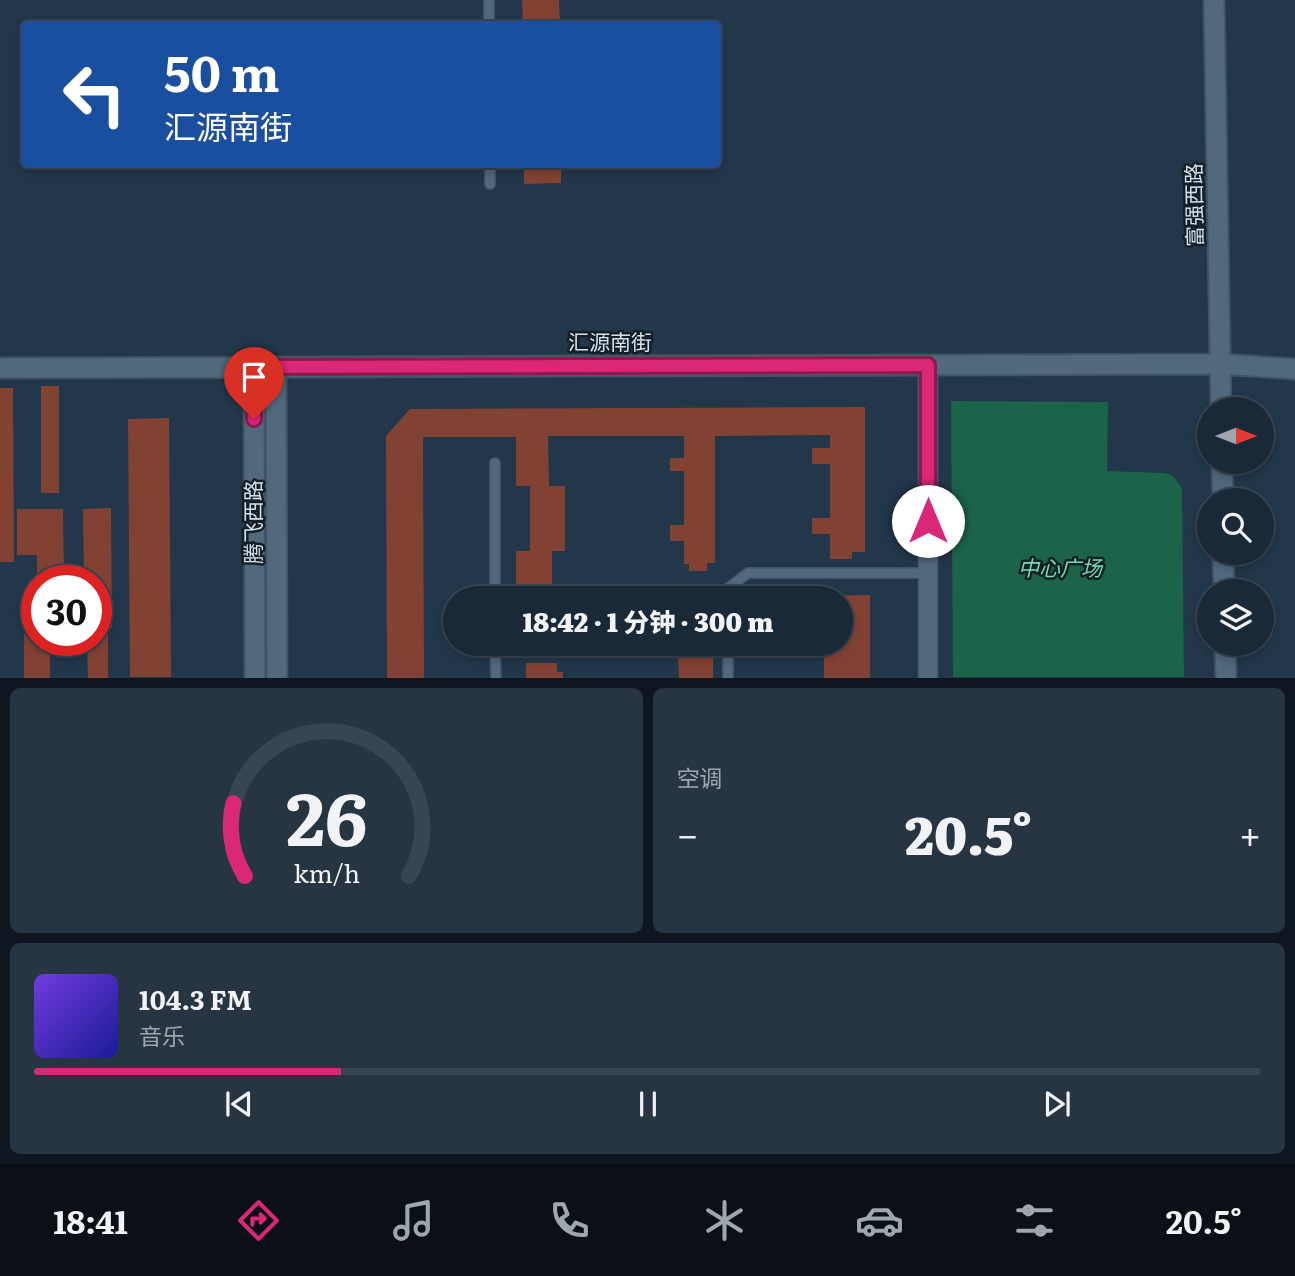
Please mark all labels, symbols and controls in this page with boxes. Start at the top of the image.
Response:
text: 50 m [164,34,280,107]
icon: left [49,49,140,140]
text: 汇源南街 [164,101,292,149]
street label: 富强西路 [1176,163,1209,247]
street label: 汇源南街 [568,325,652,356]
pin [224,347,284,419]
icon: arrive [235,358,273,396]
north arrow [1197,397,1274,474]
map controls [1197,397,1274,656]
street label: 腾飞西路 [236,480,267,564]
position arrow [891,484,965,558]
button: search [1197,488,1274,565]
park label: 中心广场 [1018,551,1104,582]
speed limit sign: 30 [21,565,112,656]
button: layers [1197,579,1274,656]
text: 18:42 · 1 分钟 · 300 m [522,601,774,640]
text: 空调 [677,760,723,794]
text: 26 [285,761,367,869]
text: 20.5° [905,794,1032,871]
text: − [677,804,699,861]
text: + [1239,804,1261,861]
text: km/h [293,854,360,891]
text: 104.3 FM [139,979,252,1018]
text: 音乐 [139,1018,185,1052]
icon: previous [220,1085,258,1123]
icon: pause [629,1085,667,1123]
icon: next [1038,1085,1076,1123]
text: 18:41 [53,1196,128,1244]
icon: directions [234,1196,283,1245]
icon: music [389,1196,438,1245]
icon: phone [545,1196,594,1245]
icon: climate [700,1196,749,1245]
icon: car [855,1196,904,1245]
icon: filters [1010,1196,1059,1245]
text: 20.5° [1166,1196,1242,1244]

